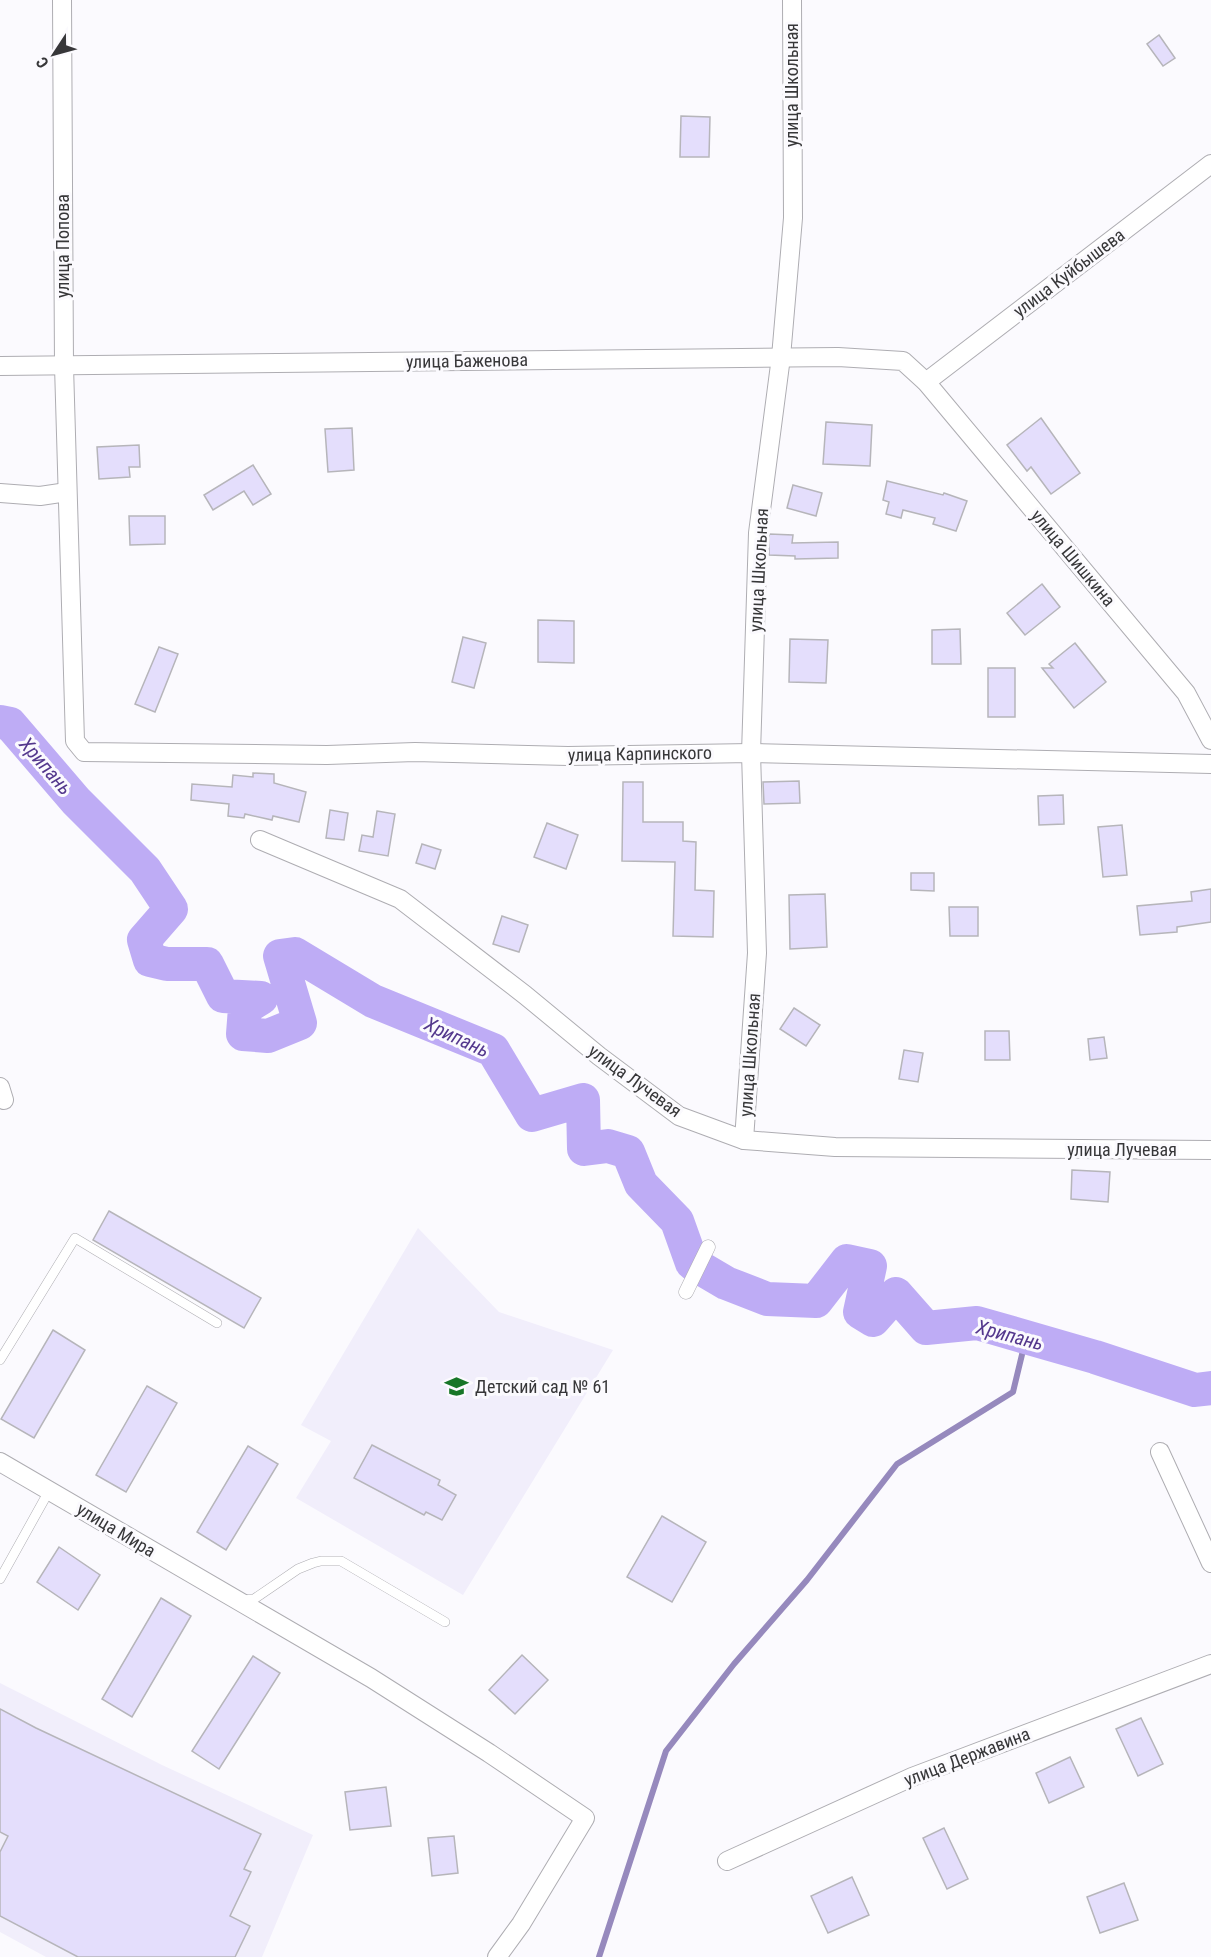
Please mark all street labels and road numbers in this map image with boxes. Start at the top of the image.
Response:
street label: улица Школьная [781,23,802,147]
street label: улица Попова [52,194,73,298]
street label: улица Куйбышева [1009,224,1128,321]
street label: улица Баженова [406,349,528,372]
street label: улица Шишкина [1027,505,1120,610]
street label: улица Школьная [745,508,772,632]
street label: улица Карпинского [568,742,712,765]
street label: улица Школьная [735,992,764,1118]
street label: улица Лучевая [585,1040,686,1121]
street label: улица Лучевая [1067,1139,1177,1160]
street label: улица Мира [73,1498,159,1561]
street label: улица Державина [901,1723,1033,1790]

